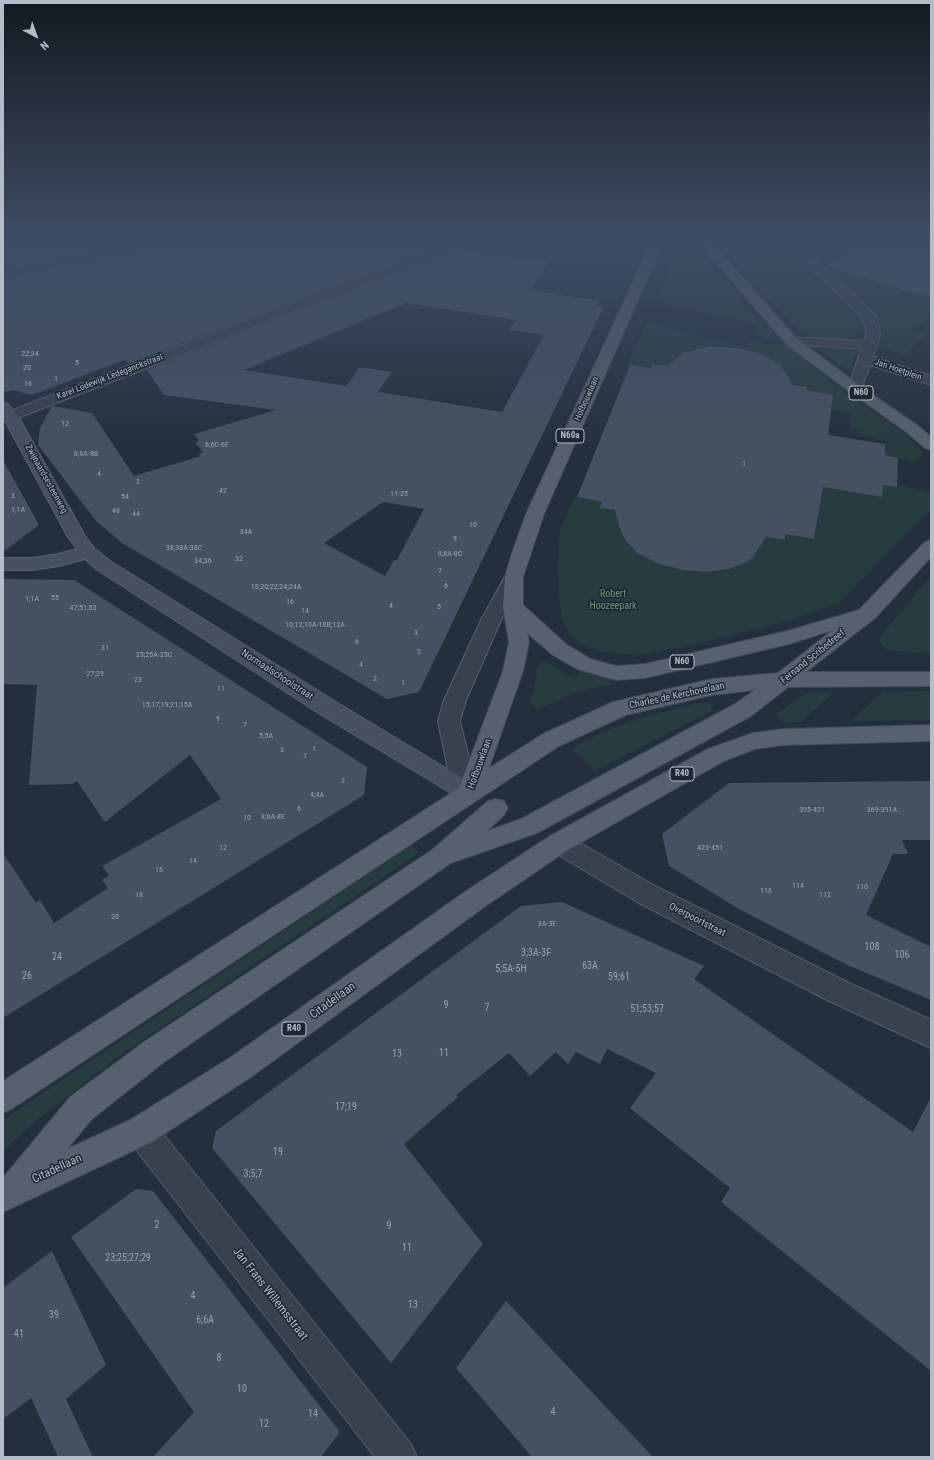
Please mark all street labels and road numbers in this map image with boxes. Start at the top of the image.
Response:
street label: Karel Lodewijk Ledeganckstraat [55,352,165,402]
street label: Jan Hoetplein [873,357,923,383]
street label: Hofbouwlaan [572,375,602,423]
road number: N60 [849,386,873,400]
road number: N60a [556,429,584,443]
street label: Zwijnaardsesteenweg [23,443,69,515]
street label: Fernand Scribedreef [778,627,848,687]
street label: Normaalschoolstraat [239,647,315,703]
road number: N60 [670,655,694,669]
street label: Charles de Kerchovelaan [628,680,726,712]
street label: Hofbouwlaan [465,737,495,791]
road number: R40 [670,767,694,781]
street label: Overpoortstraat [667,901,727,939]
street label: Citadellaan [307,980,359,1022]
road number: R40 [282,1022,306,1036]
street label: Citadellaan [30,1151,84,1187]
street label: Jan Frans Willemsstraat [229,1245,311,1343]

